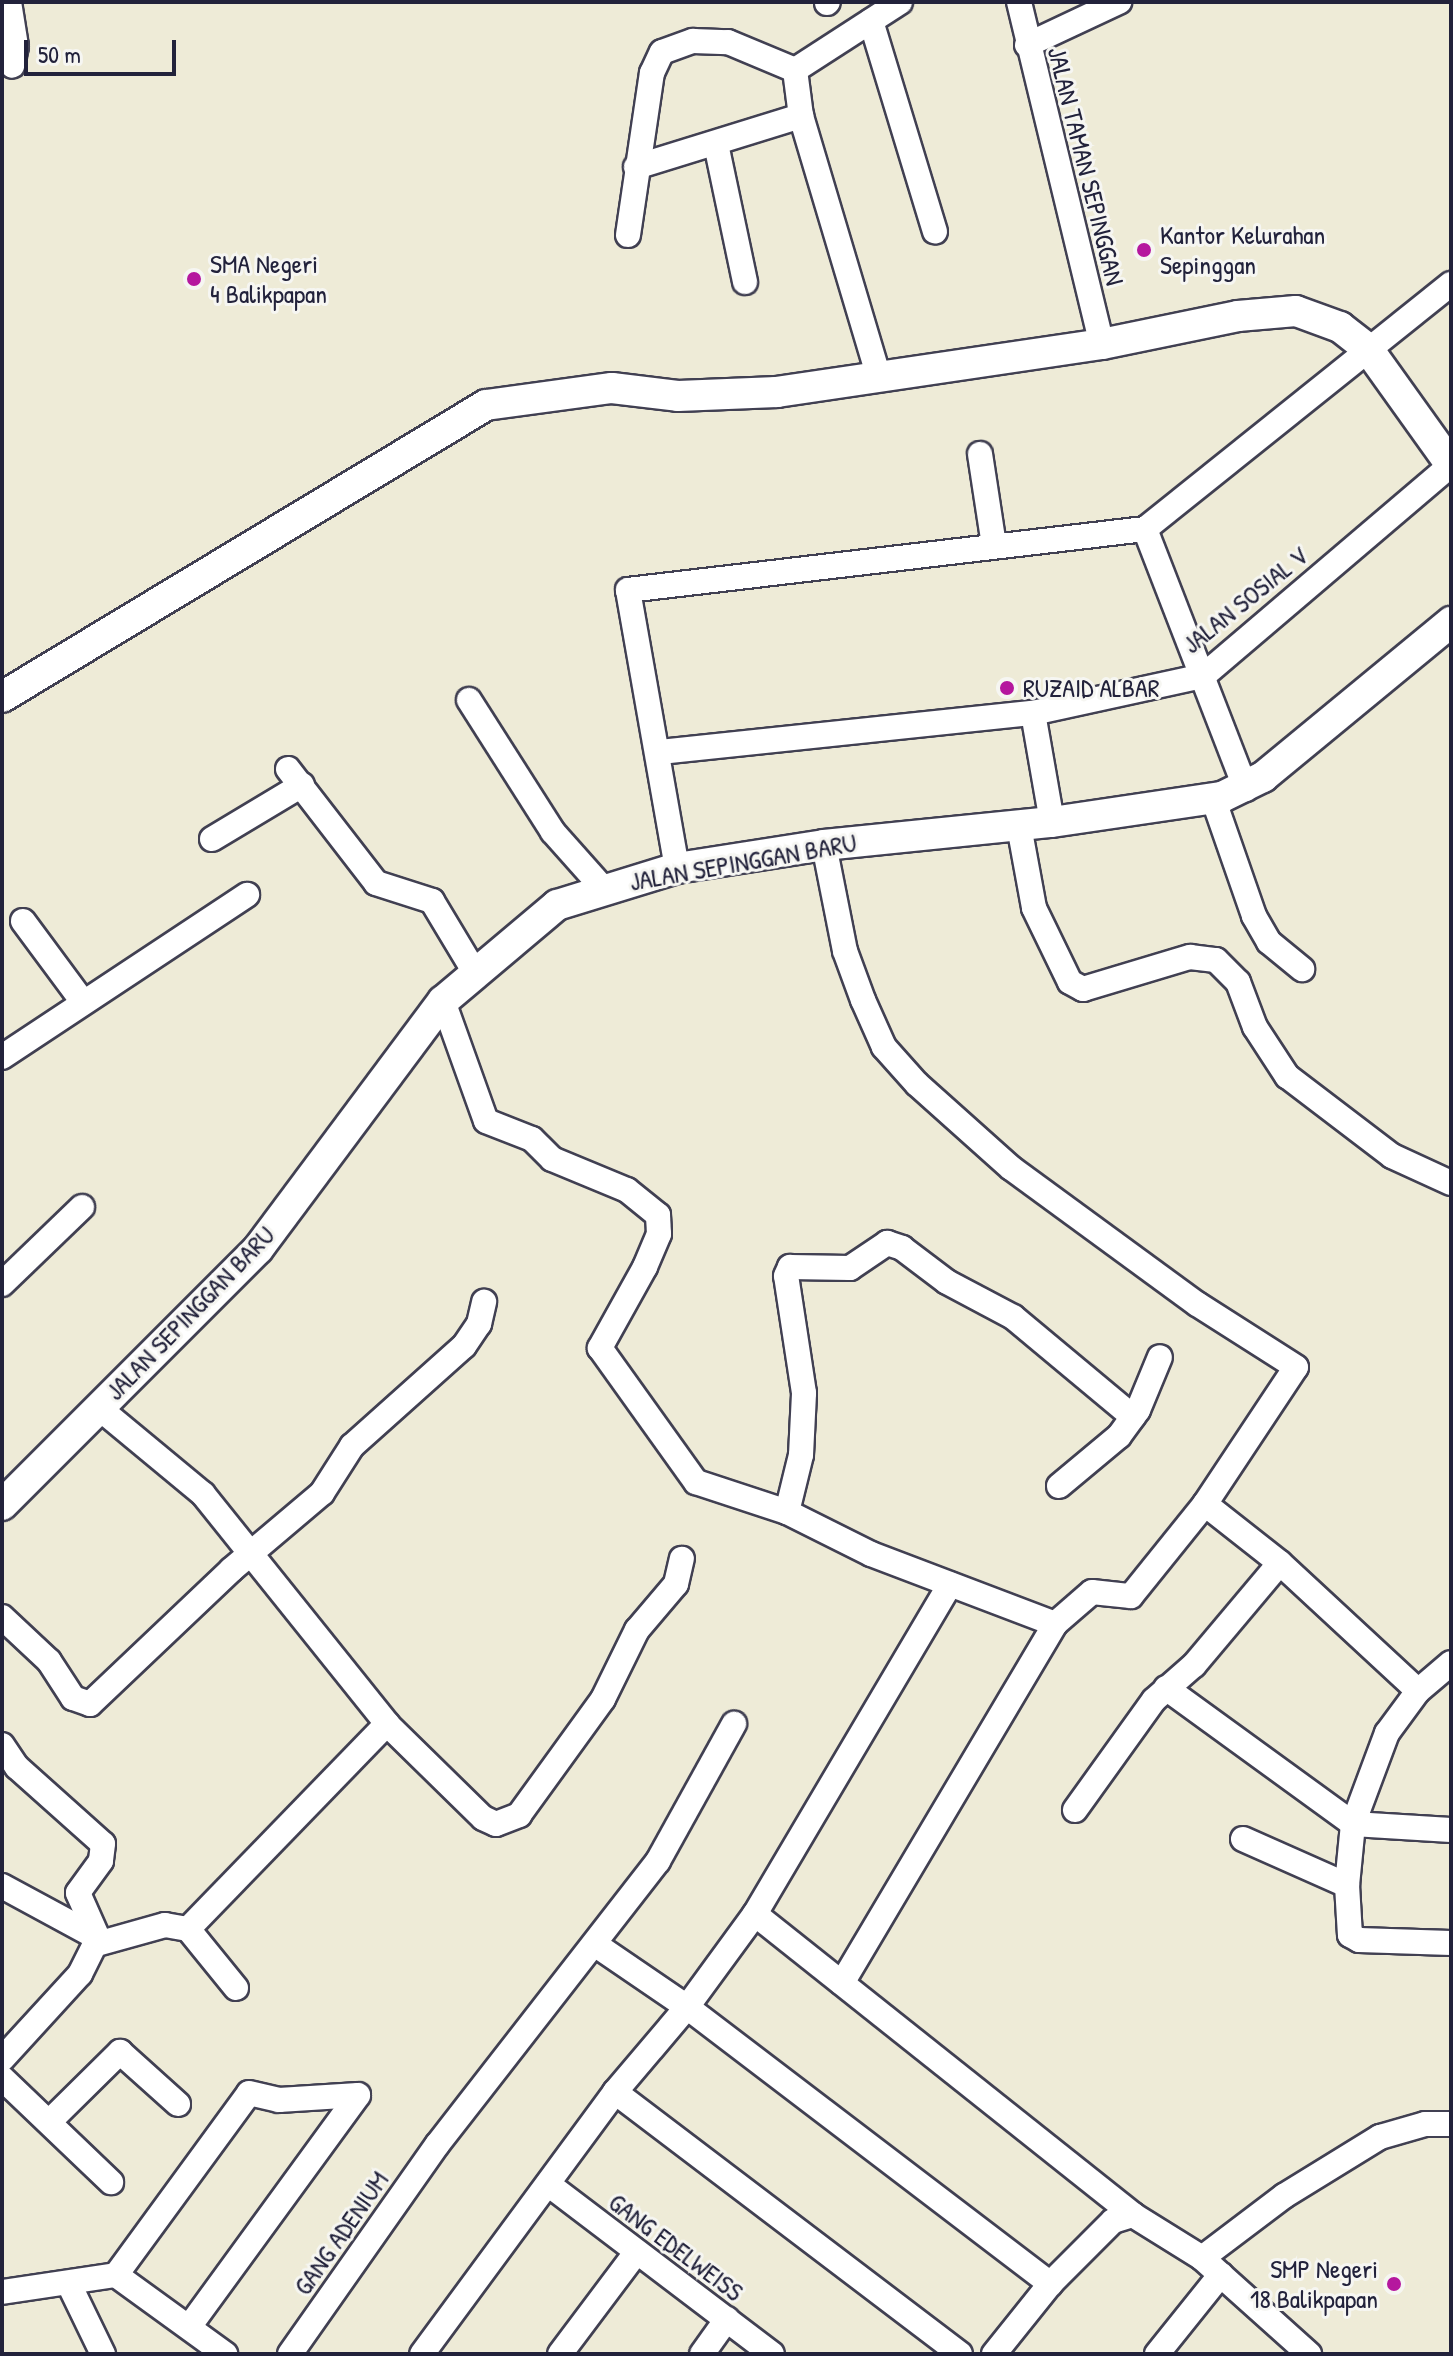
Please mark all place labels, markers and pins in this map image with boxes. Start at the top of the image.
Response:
place label: Kantor Kelurahan Sepinggan [1160,219,1325,280]
marker: Kantor Kelurahan Sepinggan [1135,241,1153,259]
place label: SMA Negeri 4 Balikpapan [210,248,327,310]
marker: SMA Negeri 4 Balikpapan [185,270,203,288]
place label: RUZAID ALBAR [1023,672,1159,704]
marker: RUZAID ALBAR [998,679,1016,697]
place label: SMP Negeri 18 Balikpapan [1250,2253,1378,2314]
marker: SMP Negeri 18 Balikpapan [1385,2275,1403,2293]

